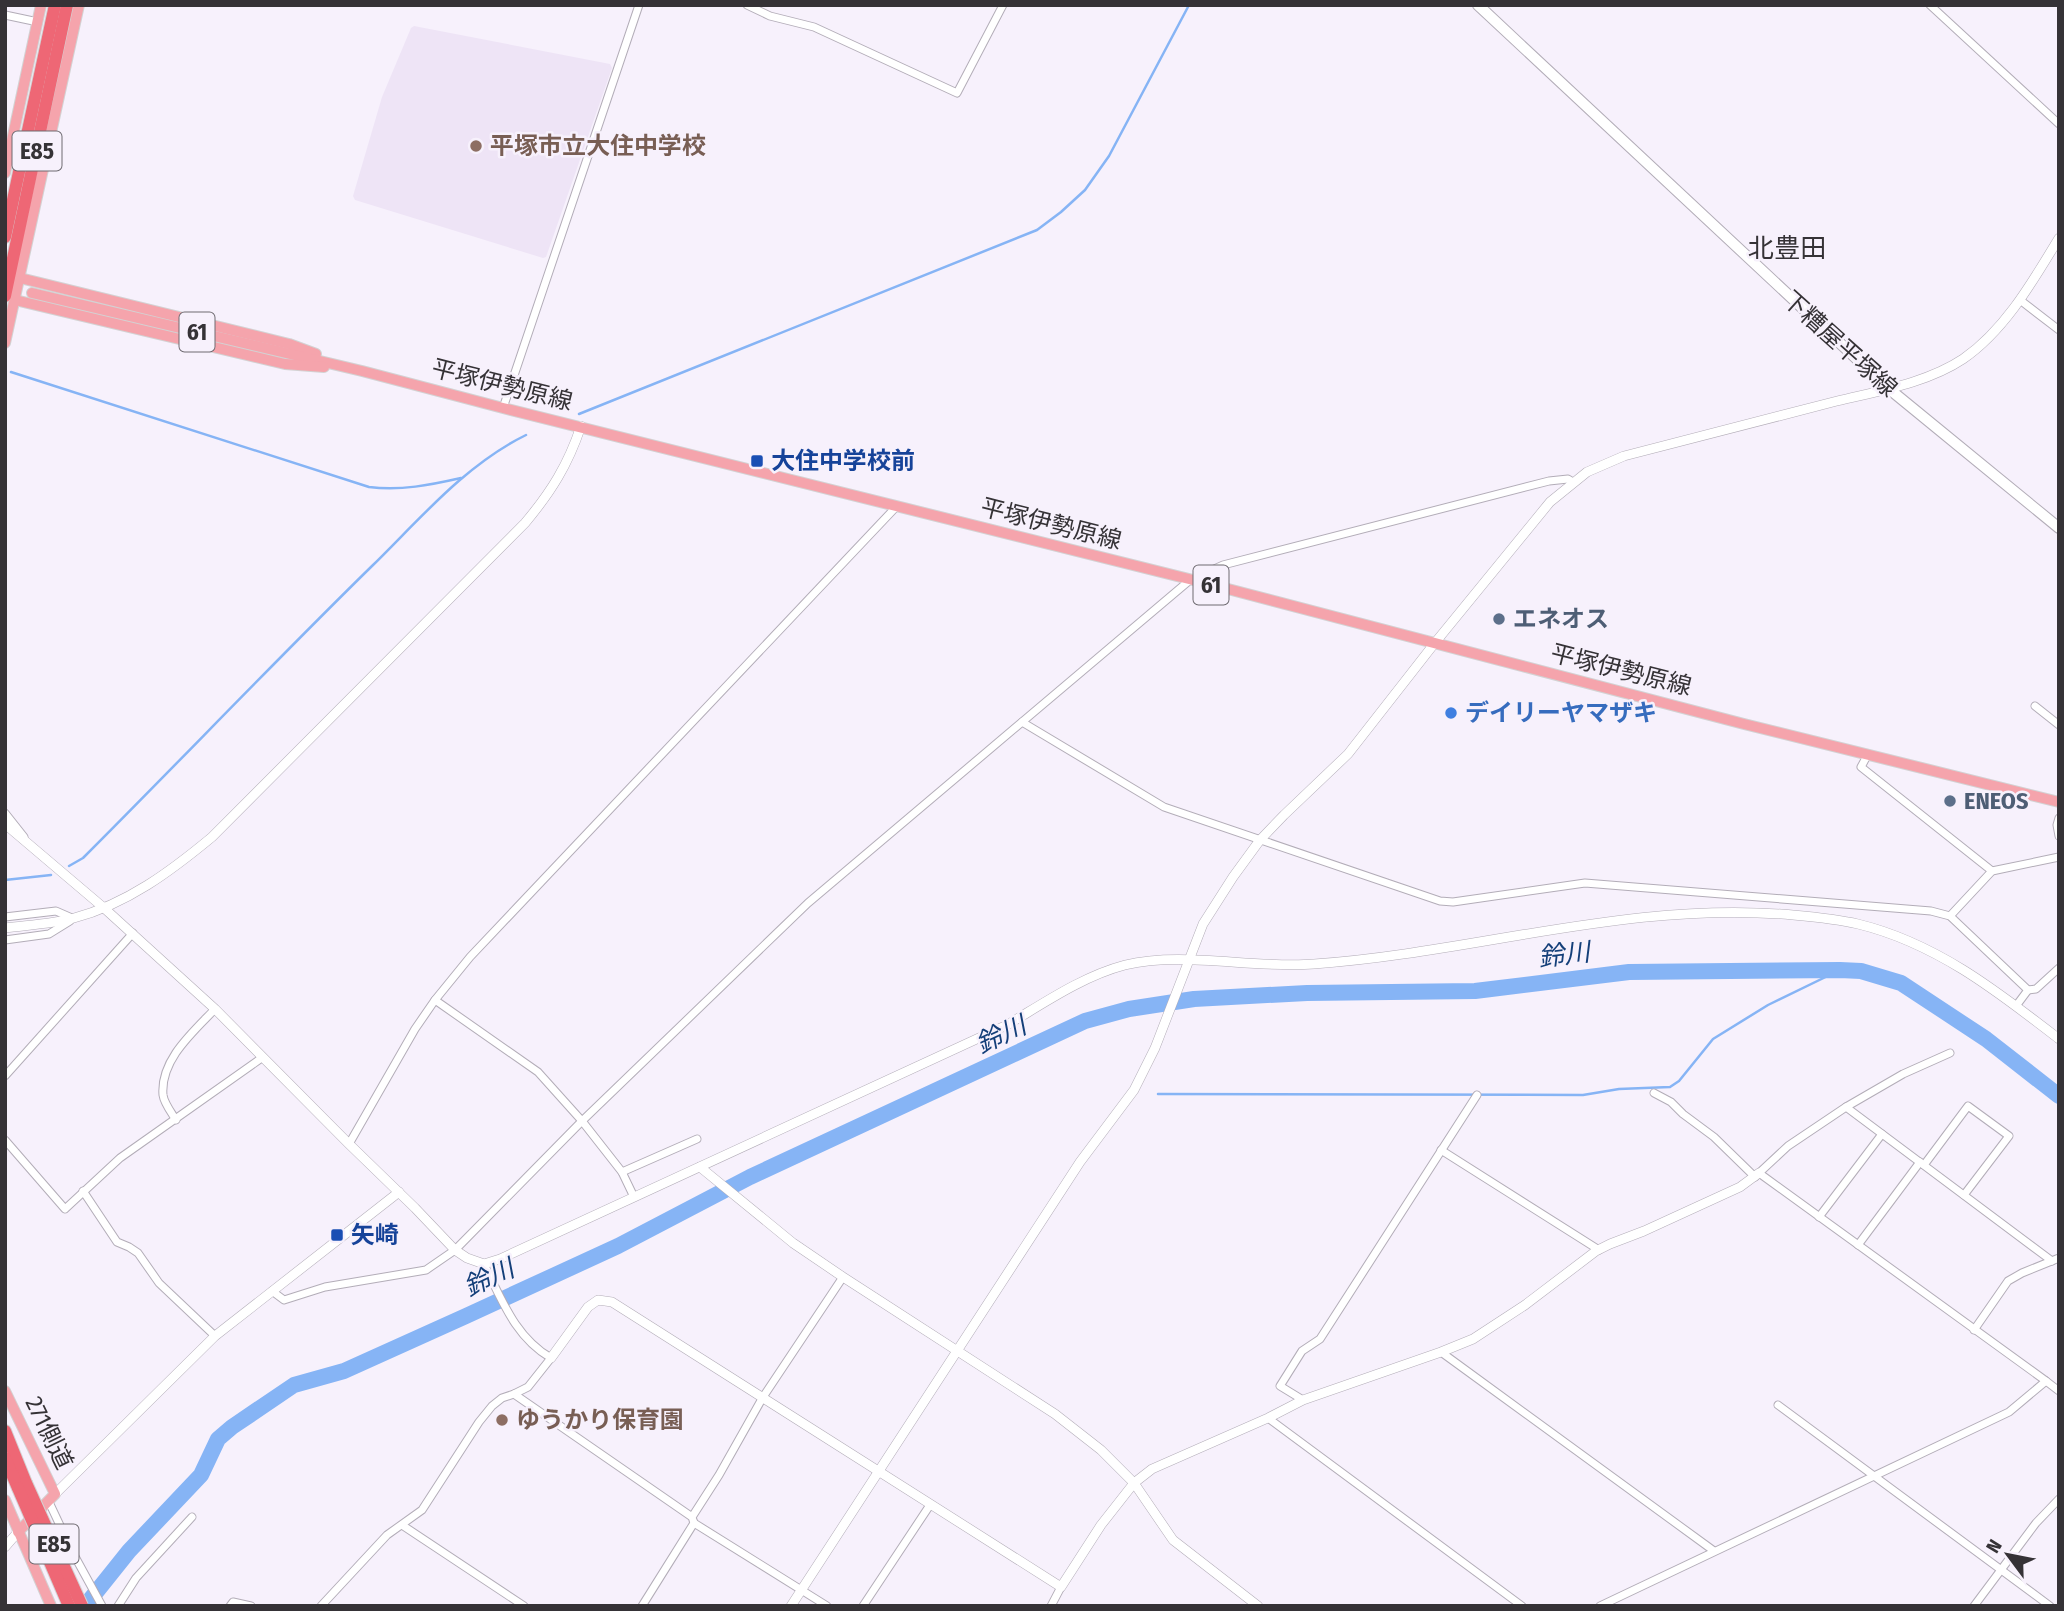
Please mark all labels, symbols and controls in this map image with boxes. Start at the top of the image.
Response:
road number: E85 [12,132,61,170]
place label: 平塚市立大住中学校 [490,132,706,160]
marker: 平塚市立大住中学校 [468,138,484,154]
district label: 北豊田 [1748,233,1826,264]
street label: 下糟屋平塚線 [1777,285,1903,403]
road number: 61 [180,312,214,352]
street label: 平塚伊勢原線 [429,354,575,416]
place label: 大住中学校前 [771,447,915,475]
marker: 大住中学校前 [749,453,765,469]
street label: 平塚伊勢原線 [978,493,1124,555]
road number: 61 [1194,566,1228,604]
place label: エネオス [1513,605,1609,633]
marker: エネオス [1491,611,1507,627]
street label: 平塚伊勢原線 [1548,639,1694,701]
place label: デイリーヤマザキ [1465,699,1657,727]
marker: デイリーヤマザキ [1443,705,1459,721]
place label: ENEOS [1964,787,2028,815]
marker: ENEOS [1942,793,1958,809]
water label: 鈴川 [1536,936,1595,974]
water label: 鈴川 [971,1009,1034,1060]
place label: 矢崎 [351,1221,399,1249]
marker: 矢崎 [329,1227,345,1243]
water label: 鈴川 [459,1252,522,1303]
street label: 271側道 [19,1392,79,1474]
place label: ゆうかり保育園 [516,1406,684,1434]
marker: ゆうかり保育園 [494,1412,510,1428]
north arrow [1973,1520,2043,1590]
road number: E85 [30,1525,78,1564]
text: N [1981,1535,2007,1557]

